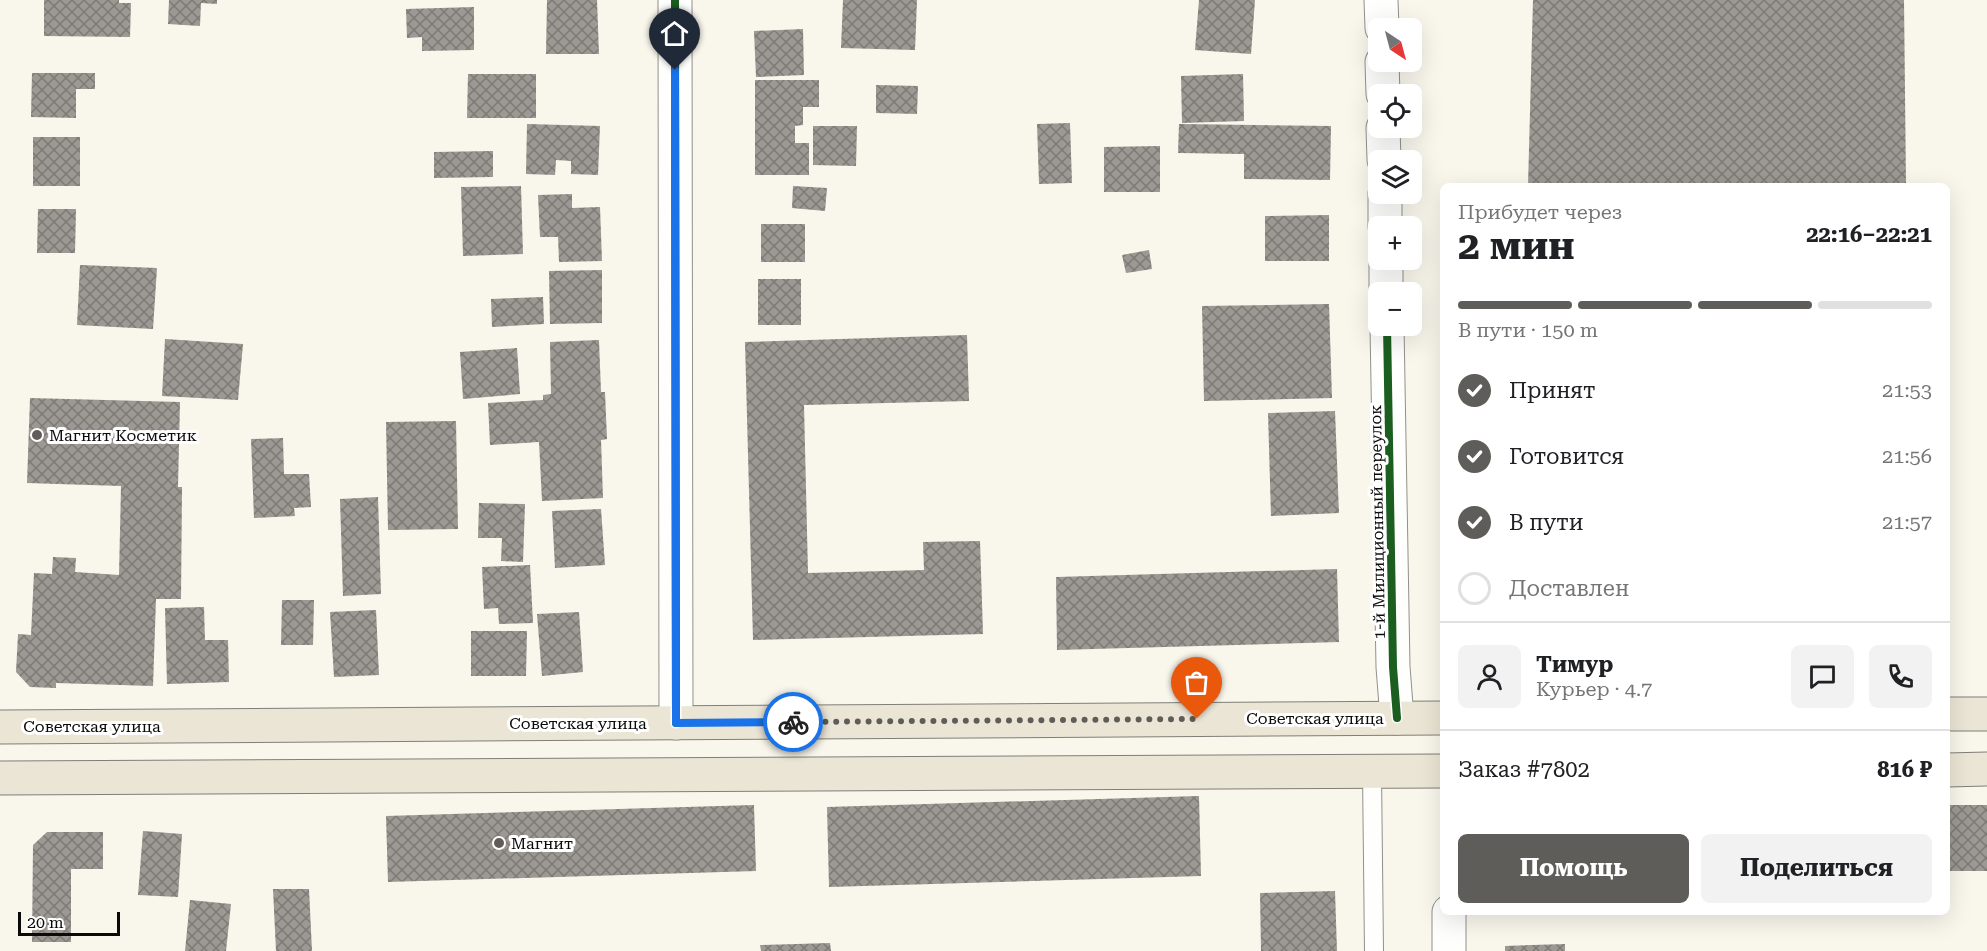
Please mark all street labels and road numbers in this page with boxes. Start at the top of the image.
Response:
street label: 1-й Милиционный переулок [1366,405,1389,639]
street label: Советская улица [1246,709,1384,728]
street label: Советская улица [509,714,647,733]
street label: Советская улица [23,717,161,736]

